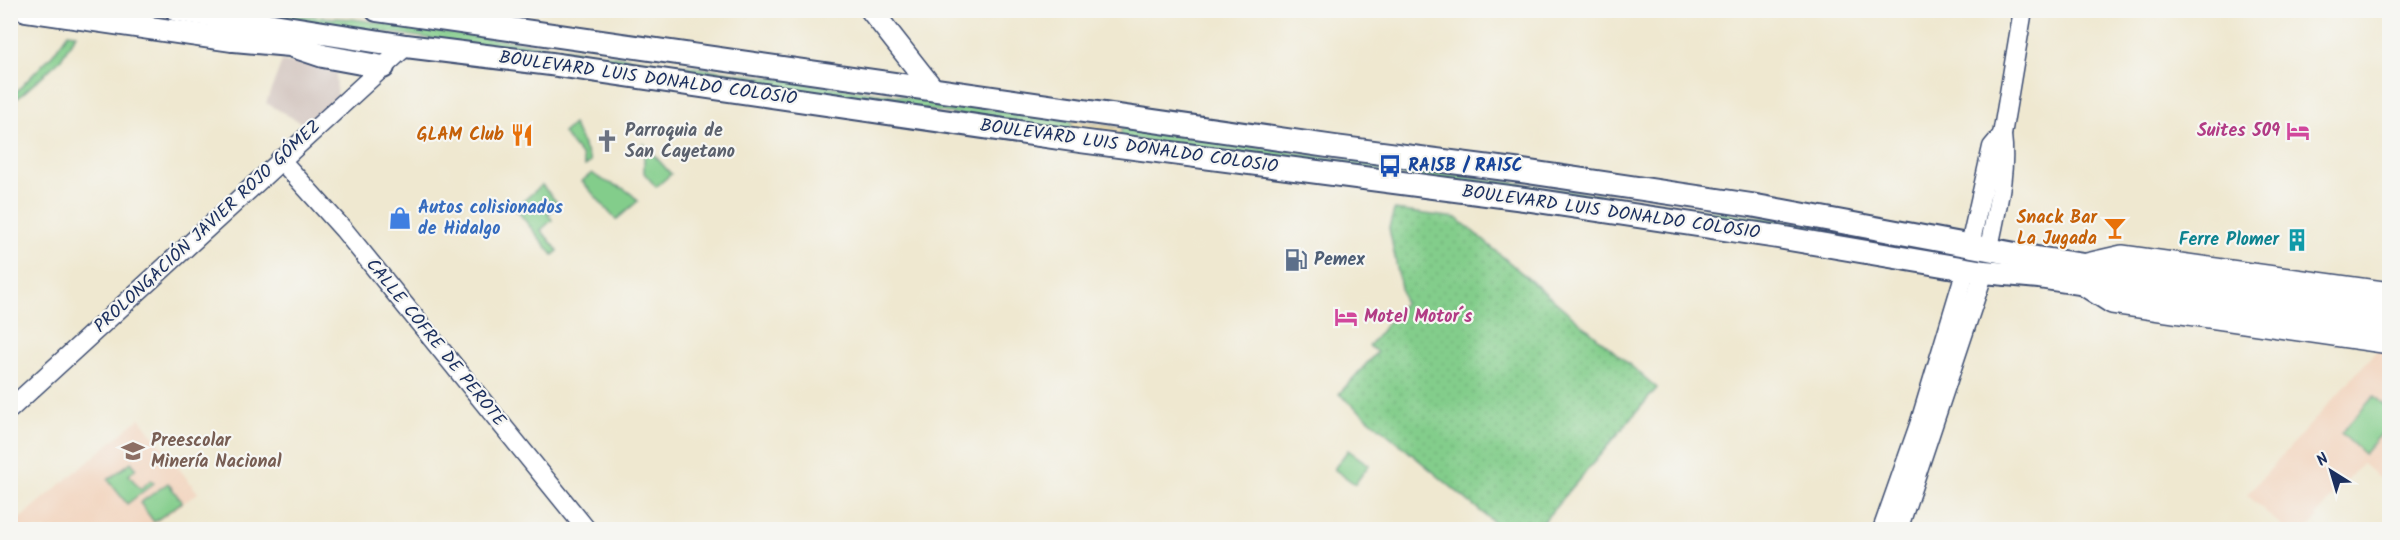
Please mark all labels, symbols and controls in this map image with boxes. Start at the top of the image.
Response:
street label: BOULEVARD LUIS DONALDO COLOSIO [497,44,799,114]
street label: BOULEVARD LUIS DONALDO COLOSIO [978,112,1280,182]
street label: PROLONGACIÓN JAVIER ROJO GÓMEZ [88,113,328,341]
place label: Parroquia de San Cayetano [625,117,735,167]
place label: Suites 509 [2197,117,2280,146]
hotel icon: Suites 509 [2285,118,2311,144]
place label: GLAM Club [417,121,504,150]
restaurant icon: GLAM Club [509,122,535,148]
church icon: Parroquia de San Cayetano [594,128,620,154]
place label: RA15B / RA15C [1408,152,1523,181]
bus stop icon: RA15B / RA15C [1377,153,1403,179]
street label: BOULEVARD LUIS DONALDO COLOSIO [1460,178,1762,248]
place label: Autos colisionados de Hidalgo [418,194,564,244]
place label: Snack Bar La Jugada [2016,204,2098,254]
shop icon: Autos colisionados de Hidalgo [387,205,413,231]
bar icon: Snack Bar La Jugada [2102,215,2128,241]
place label: Ferre Plomer [2179,226,2280,255]
building icon: Ferre Plomer [2284,227,2310,253]
place label: Pemex [1314,246,1365,275]
fuel station icon: Pemex [1283,247,1309,273]
street label: CALLE COFRE DE PEROTE [358,252,513,434]
place label: Motel Motor´s [1364,303,1473,332]
hotel icon: Motel Motor´s [1333,304,1359,330]
place label: Preescolar Minería Nacional [151,427,282,477]
school or university icon: Preescolar Minería Nacional [120,438,146,464]
north arrow [2301,441,2361,501]
text: N [2311,447,2334,473]

